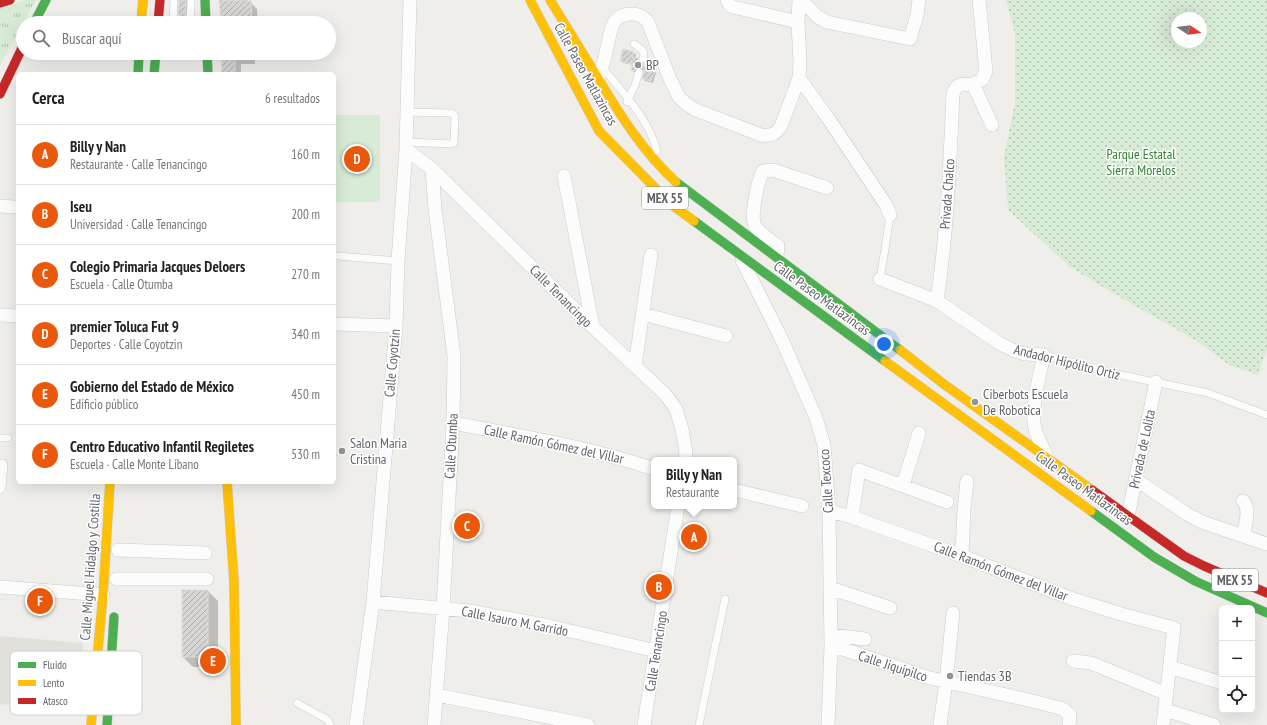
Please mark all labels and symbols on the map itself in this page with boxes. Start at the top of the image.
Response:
north arrow [1171,12,1207,48]
street label: Calle Paseo Matlazincas [550,19,622,129]
place label: BP [646,56,659,74]
marker: BP [633,60,643,70]
pin: D [344,144,370,174]
park label: Parque Estatal Sierra Morelos [1106,145,1176,179]
street label: Privada Chalco [936,158,958,230]
road number: MEX 55 [642,187,688,209]
street label: Calle Paseo Matlazincas [770,257,874,339]
street label: Calle Tenancingo [526,261,596,331]
street label: Calle Coyotzin [380,328,404,398]
your location [874,334,894,354]
street label: Andador Hipólito Ortiz [1012,340,1122,384]
place label: Ciberbots Escuela De Robotica [983,385,1068,419]
marker: Ciberbots Escuela De Robotica [970,397,980,407]
street label: Privada de Lolita [1125,408,1159,490]
street label: Calle Otumba [440,413,462,479]
street label: Calle Ramón Gómez del Villar [483,420,626,468]
place label: Salon Maria Cristina [350,434,407,468]
marker: Salon Maria Cristina [337,446,347,456]
street label: Calle Paseo Matlazincas [1032,447,1136,529]
street label: Calle Texcoco [815,448,837,514]
street label: Calle Miguel Hidalgo y Costilla [76,493,104,641]
pin: C [454,511,480,541]
pin: A [681,522,707,552]
street label: Calle Ramón Gómez del Villar [931,537,1071,605]
road number: MEX 55 [1212,569,1258,591]
pin: B [646,572,672,602]
pin: F [27,586,53,616]
street label: Calle Isauro M. Garrido [460,602,570,640]
street label: Calle Tenancingo [641,609,671,693]
pin: E [200,646,226,676]
street label: Calle Jiquipilco [856,646,930,686]
legend [10,651,142,715]
text: Fluido [43,658,67,672]
place label: Tiendas 3B [958,667,1011,685]
marker: Tiendas 3B [945,671,955,681]
text: Lento [43,676,64,690]
text: Atasco [43,694,68,708]

